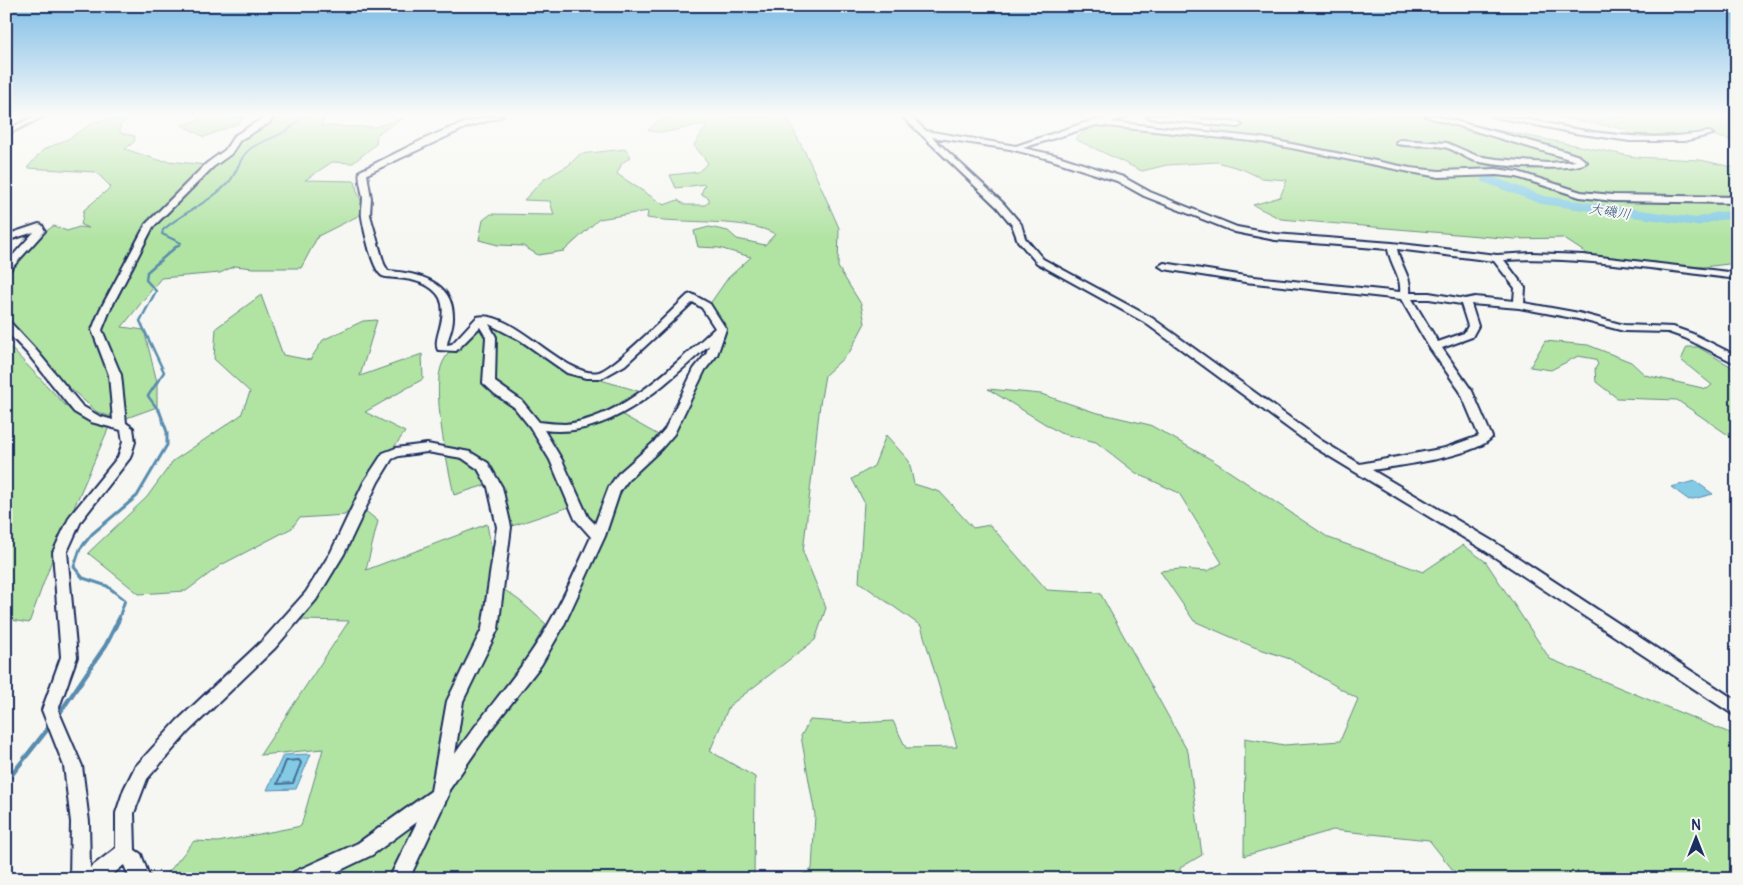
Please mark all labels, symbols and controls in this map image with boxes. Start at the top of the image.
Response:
water label: 大磯川 [1588,200,1632,223]
north arrow [1670,812,1720,862]
text: N [1691,817,1701,834]

